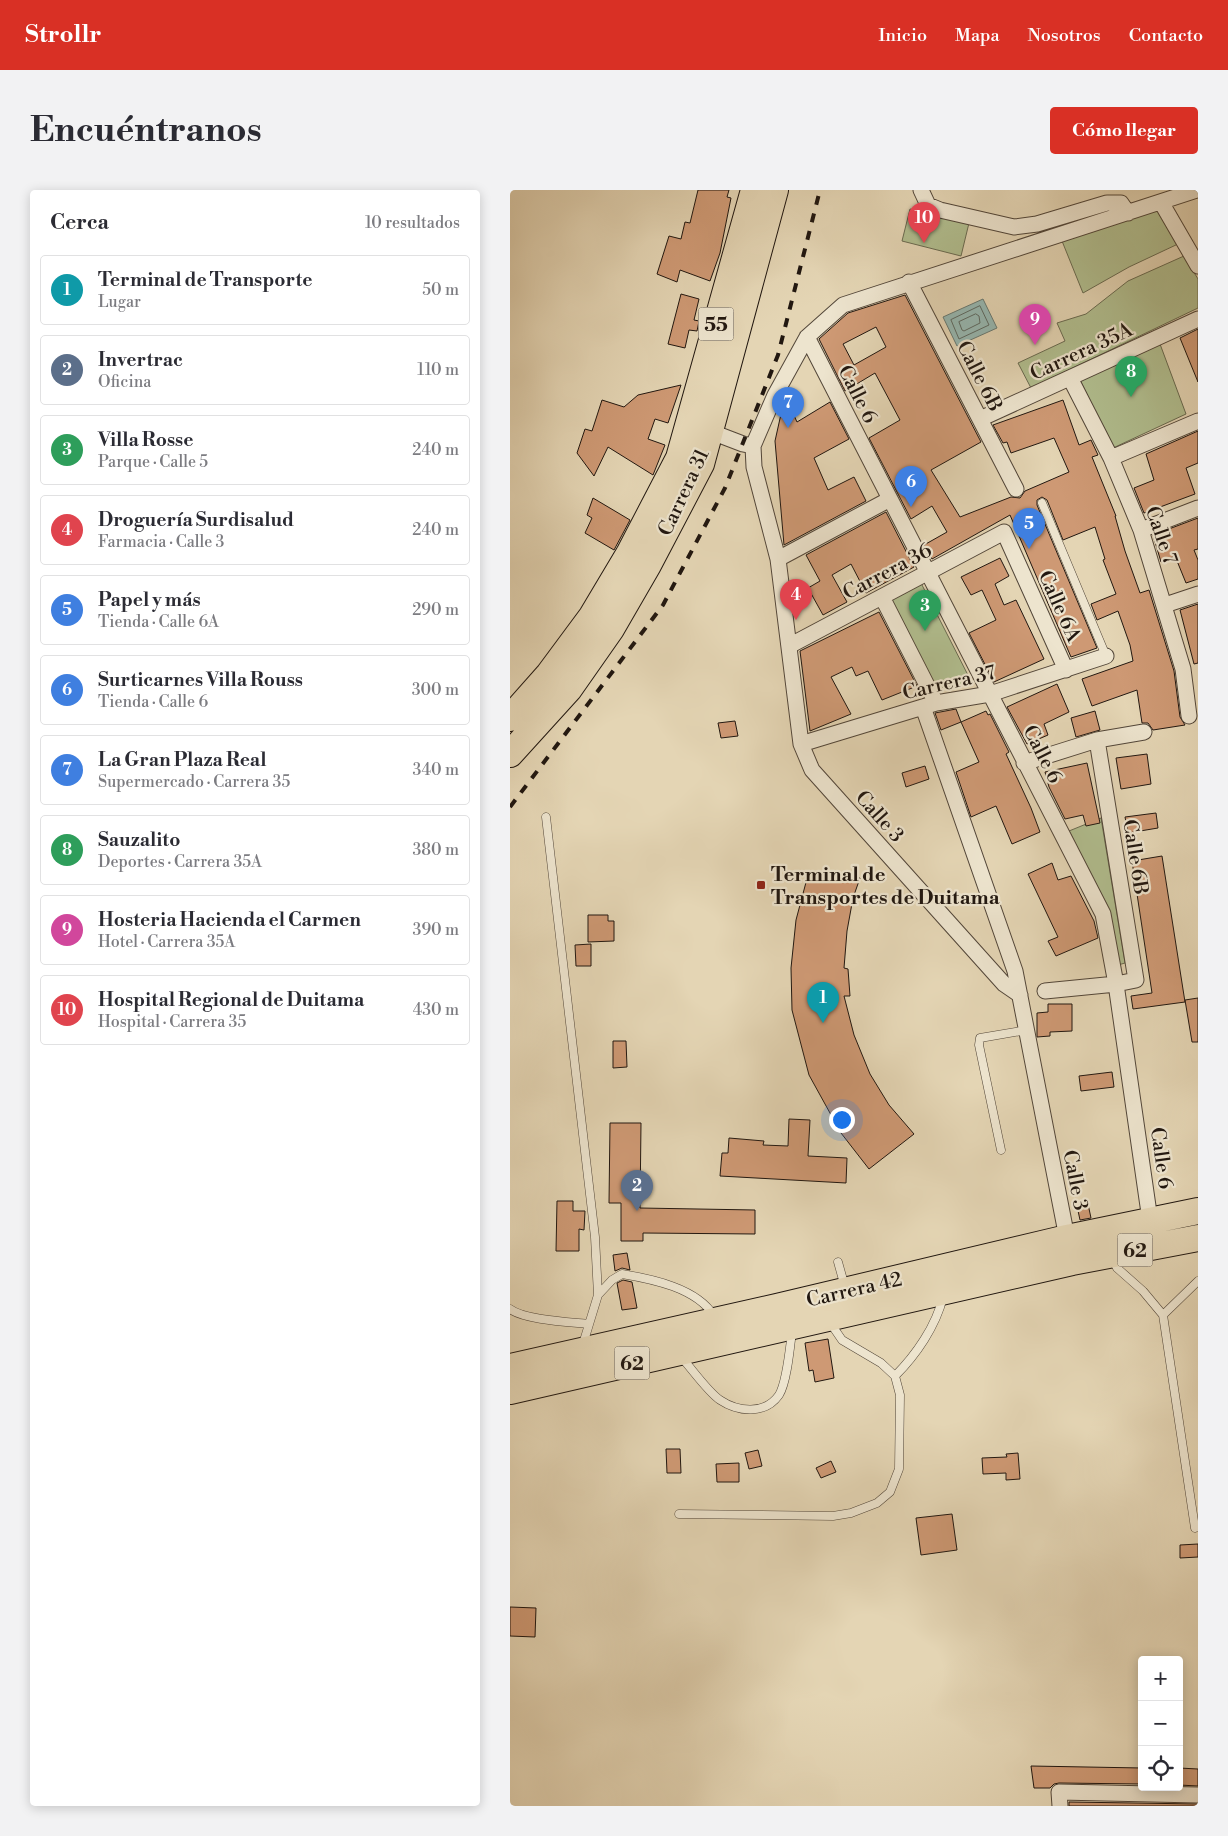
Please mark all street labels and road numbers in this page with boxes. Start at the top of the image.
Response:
road number: 55 [698,308,734,340]
street label: Carrera 35A [1026,317,1138,387]
street label: Calle 6B [950,337,1007,416]
street label: Calle 6 [831,361,882,428]
street label: Carrera 31 [653,445,716,540]
street label: Calle 7 [1139,503,1182,568]
street label: Carrera 36 [839,538,937,606]
street label: Calle 6A [1032,567,1086,647]
street label: Carrera 37 [900,661,998,706]
street label: Calle 6 [1016,721,1067,788]
street label: Calle 3 [849,786,909,848]
street label: Calle 6B [1116,818,1153,897]
street label: Calle 6 [1144,1126,1177,1191]
street label: Calle 3 [1056,1148,1093,1213]
road number: 62 [1118,1234,1152,1266]
street label: Carrera 42 [804,1267,905,1314]
road number: 62 [614,1346,650,1380]

